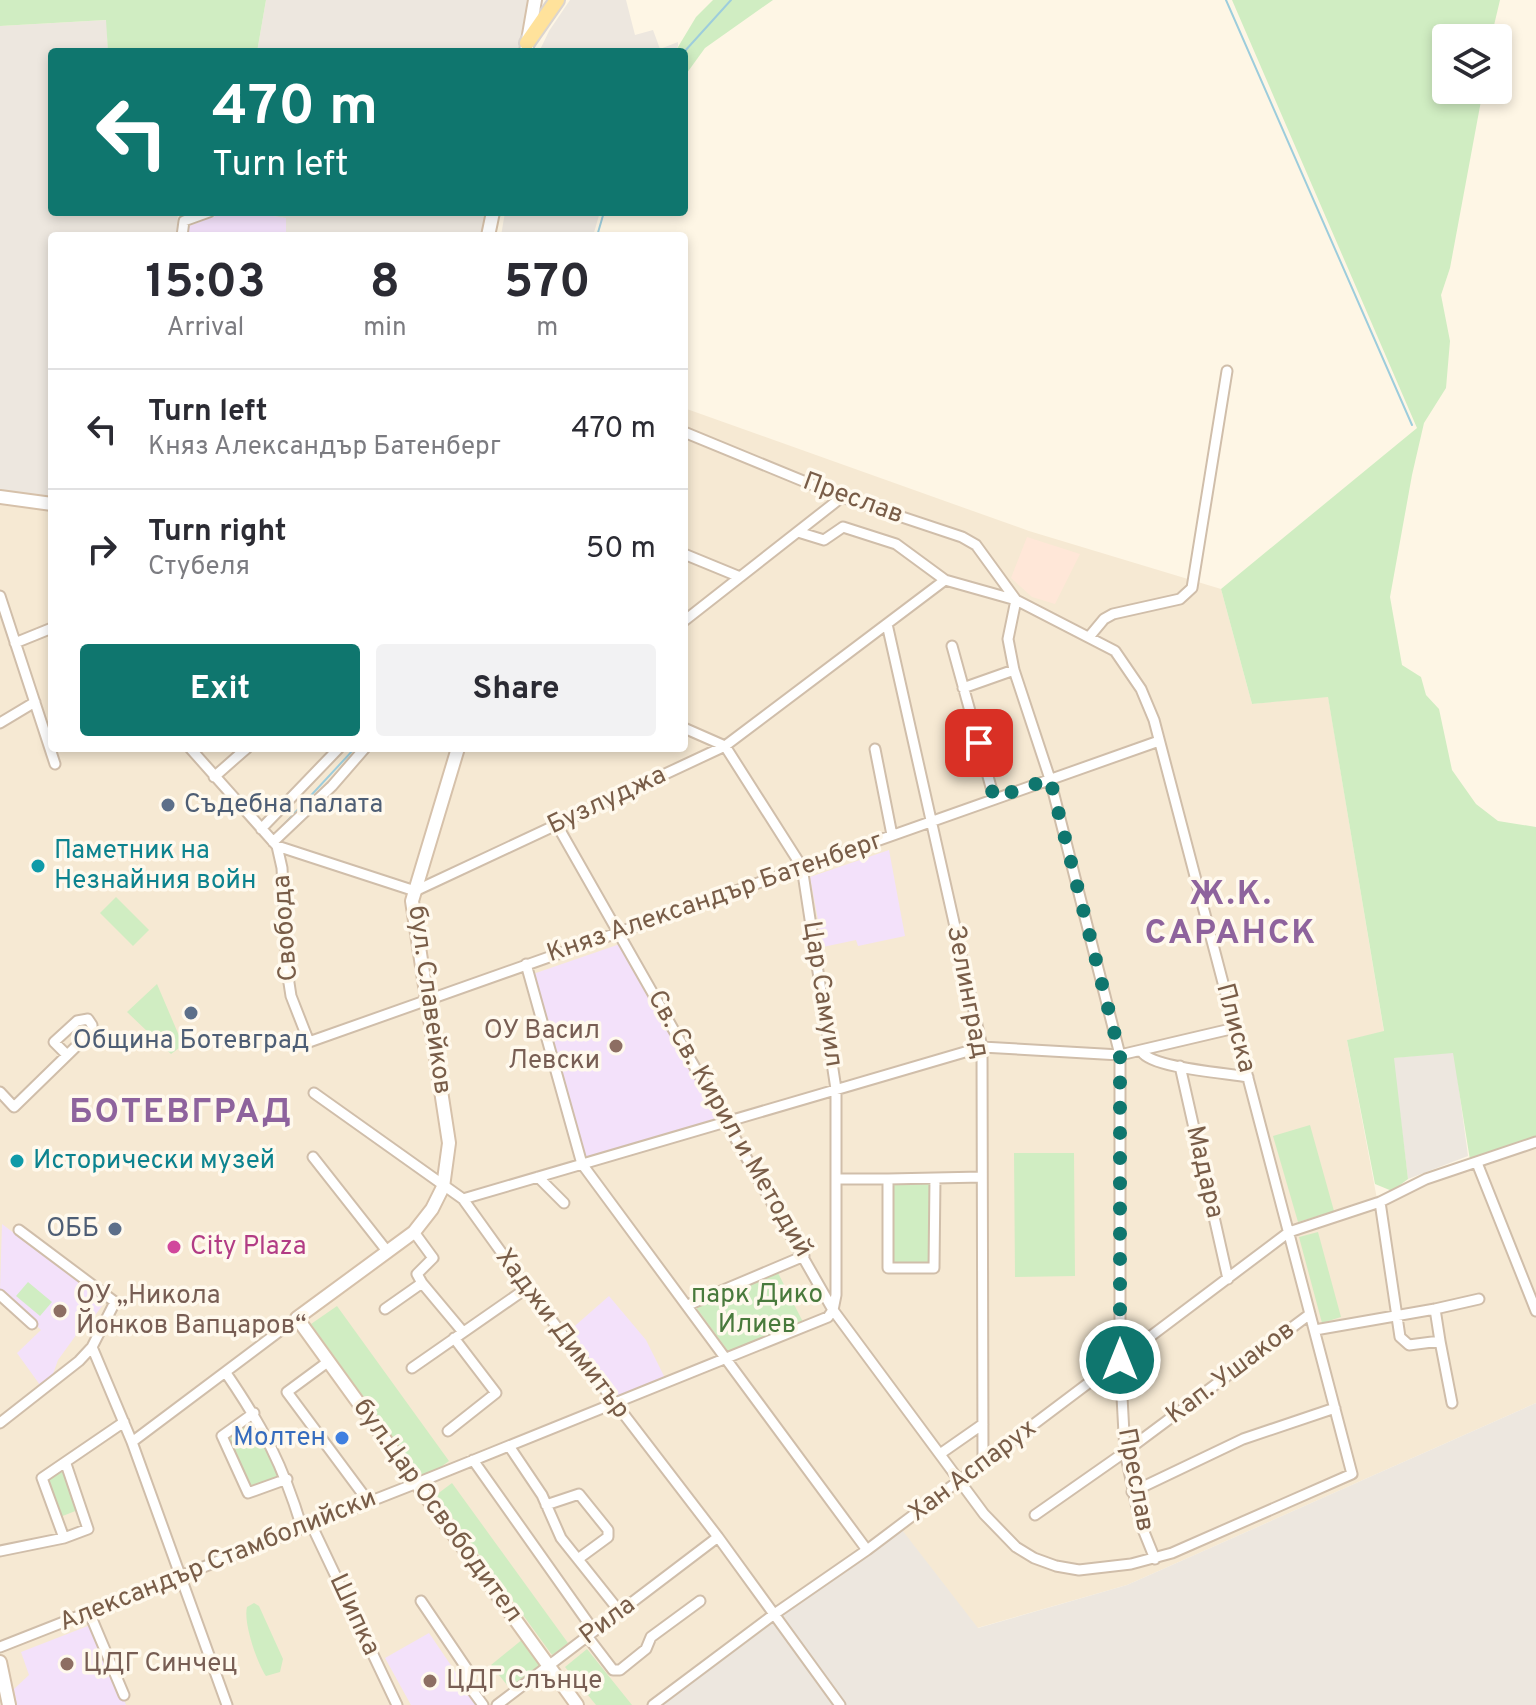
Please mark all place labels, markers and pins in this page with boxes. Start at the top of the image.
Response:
pin [945,709,1013,777]
place label: Съдебна палата [184,789,383,822]
marker: Съдебна палата [159,796,177,814]
place label: Паметник на Незнайния войн [54,835,256,898]
marker: Паметник на Незнайния войн [29,857,47,875]
marker: Община Ботевград [182,1004,200,1022]
place label: ОУ Васил Левски [484,1015,600,1078]
place label: Община Ботевград [73,1025,309,1058]
marker: ОУ Васил Левски [607,1037,625,1055]
place label: Исторически музей [33,1145,275,1178]
marker: Исторически музей [8,1152,26,1170]
place label: ОББ [46,1213,99,1246]
marker: ОББ [106,1220,124,1238]
place label: City Plaza [190,1231,306,1264]
marker: City Plaza [165,1238,183,1256]
place label: ОУ „Никола Йонков Вапцаров“ [76,1280,306,1343]
marker: ОУ „Никола Йонков Вапцаров“ [51,1302,69,1320]
place label: Молтен [233,1422,326,1455]
marker: Молтен [333,1429,351,1447]
place label: ЦДГ Синчец [83,1648,237,1681]
marker: ЦДГ Синчец [58,1655,76,1673]
place label: ЦДГ Слънце [446,1665,602,1698]
marker: ЦДГ Слънце [421,1672,439,1690]

